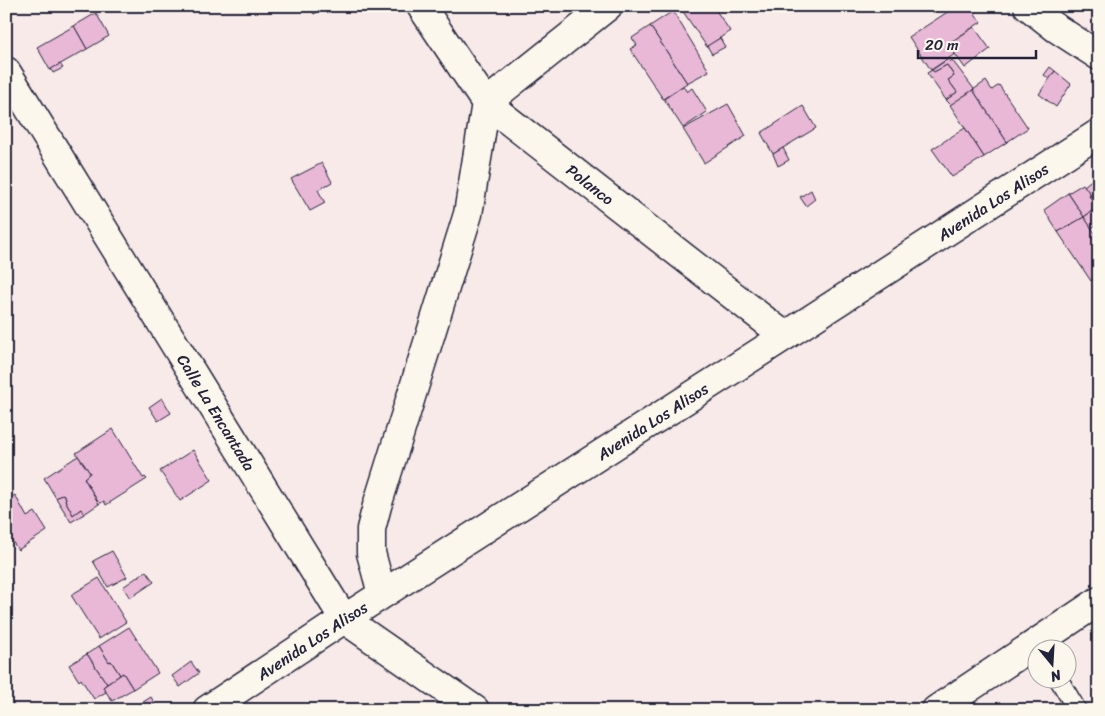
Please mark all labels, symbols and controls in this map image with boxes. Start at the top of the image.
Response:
scale bar [918,28,1035,60]
text: 20 m [925,32,959,58]
street label: Avenida Los Alisos [930,154,1055,249]
street label: Polanco [560,156,621,213]
street label: Calle La Encantada [169,348,264,476]
street label: Avenida Los Alisos [590,374,715,468]
street label: Avenida Los Alisos [250,593,374,688]
north arrow [1028,638,1078,688]
text: N [1047,662,1065,689]

